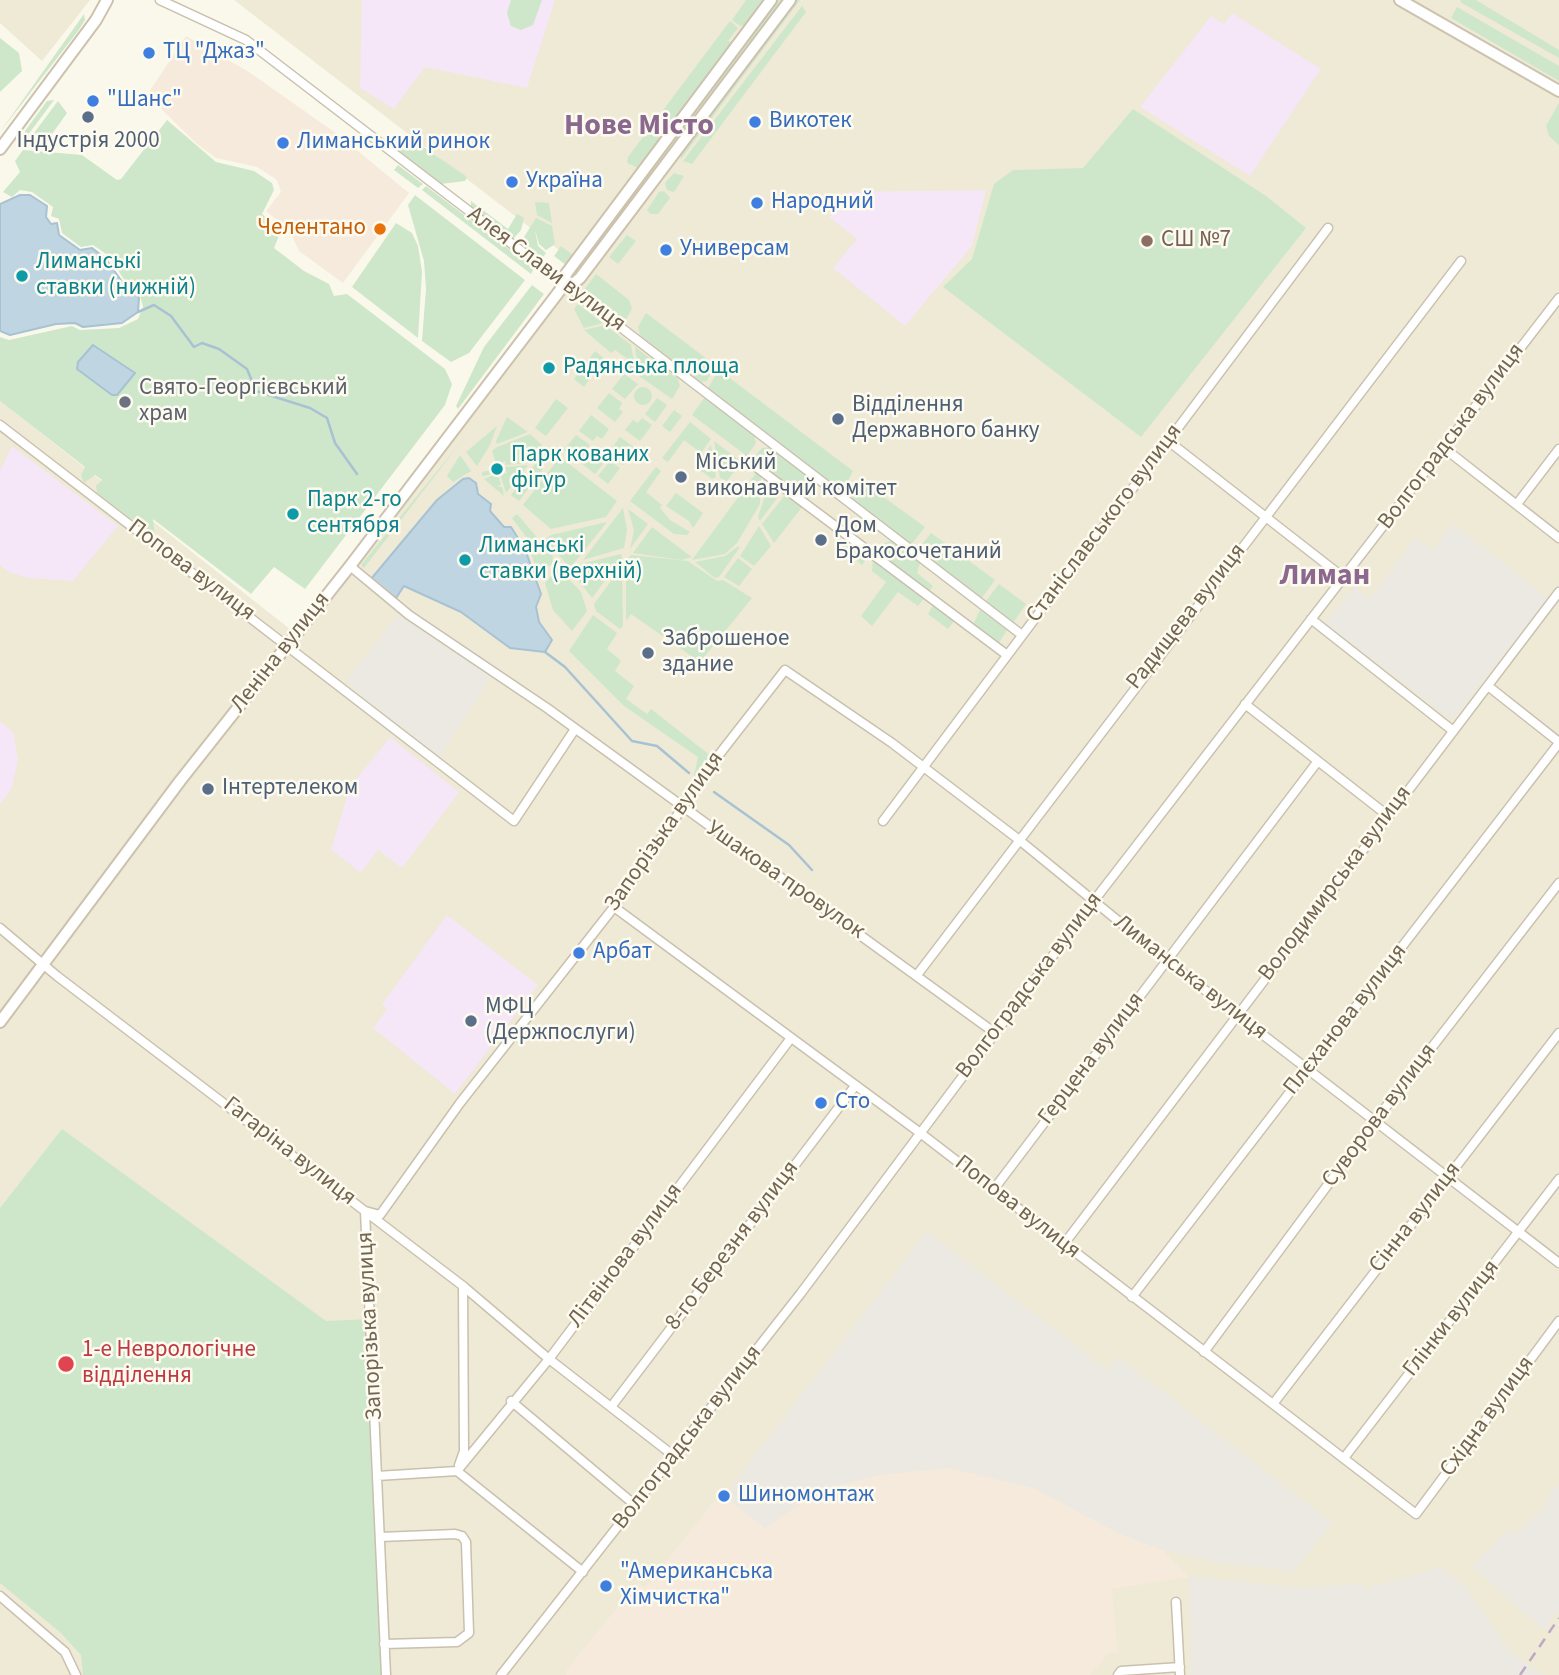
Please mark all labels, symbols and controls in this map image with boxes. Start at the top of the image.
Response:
place label: ТЦ "Джаз" [163,39,265,67]
marker: ТЦ "Джаз" [141,45,157,61]
place label: "Шанс" [107,87,182,115]
marker: "Шанс" [85,93,101,109]
place label: Викотек [769,108,852,136]
marker: Індустрія 2000 [80,109,96,125]
district label: Нове Місто [564,109,714,145]
marker: Викотек [747,114,763,130]
place label: Індустрія 2000 [16,128,160,156]
place label: Лиманський ринок [297,129,490,157]
marker: Лиманський ринок [275,135,291,151]
place label: Україна [526,168,603,196]
marker: Україна [504,174,520,190]
place label: Народний [771,189,874,217]
marker: Народний [749,195,765,211]
street label: Алея Слави вулиця [461,201,631,339]
place label: Челентано [257,215,366,243]
marker: Челентано [372,221,388,237]
place label: СШ №7 [1161,227,1231,255]
marker: СШ №7 [1139,233,1155,249]
place label: Универсам [680,236,789,264]
marker: Универсам [658,242,674,258]
place label: Лиманські ставки (нижній) [36,249,196,303]
marker: Лиманські ставки (нижній) [14,268,30,284]
street label: Волгоградська вулиця [1373,338,1531,536]
place label: Радянська площа [563,354,739,382]
marker: Радянська площа [541,360,557,376]
place label: Свято-Георгієвський храм [139,375,348,429]
place label: Відділення Державного банку [852,392,1039,446]
marker: Свято-Георгієвський храм [117,394,133,410]
marker: Відділення Державного банку [830,411,846,427]
street label: Станіславського вулиця [1021,419,1189,629]
place label: Парк кованих фігур [511,442,649,496]
place label: Міський виконавчий комітет [695,450,897,504]
marker: Парк кованих фігур [489,461,505,477]
marker: Міський виконавчий комітет [673,469,689,485]
place label: Парк 2-го сентября [307,487,402,541]
marker: Парк 2-го сентября [285,506,301,522]
place label: Дом Бракосочетаний [835,513,1002,567]
street label: Попова вулиця [122,514,260,628]
marker: Дом Бракосочетаний [813,532,829,548]
place label: Лиманські ставки (верхній) [479,533,643,587]
street label: Радищева вулиця [1121,538,1253,696]
marker: Лиманські ставки (верхній) [457,552,473,568]
district label: Лиман [1280,559,1370,595]
street label: Леніна вулиця [225,587,337,719]
place label: Заброшеное здание [662,626,789,680]
marker: Заброшеное здание [640,645,656,661]
street label: Запорізька вулиця [599,747,731,917]
place label: Інтертелеком [222,775,358,803]
marker: Інтертелеком [200,781,216,797]
street label: Володимирська вулиця [1254,781,1418,987]
street label: Ушакова провулок [700,816,870,946]
street label: Волгоградська вулиця [951,887,1109,1085]
street label: Лиманська вулиця [1108,909,1272,1047]
place label: Арбат [593,939,652,967]
street label: Плєханова вулиця [1278,939,1414,1101]
marker: Арбат [571,945,587,961]
street label: Герцена вулиця [1033,987,1151,1131]
place label: МФЦ (Держпослуги) [485,994,636,1048]
marker: МФЦ (Держпослуги) [463,1013,479,1029]
street label: Суворова вулиця [1317,1039,1443,1193]
place label: Сто [835,1089,870,1117]
street label: Гагаріна вулиця [217,1092,361,1212]
marker: Сто [813,1095,829,1111]
street label: Попова вулиця [948,1150,1086,1266]
street label: 8-го Березня вулиця [660,1156,806,1336]
street label: Сінна вулиця [1364,1157,1468,1279]
street label: Літвінова вулиця [563,1178,689,1334]
street label: Запорізька вулиця [352,1231,390,1421]
street label: Глінки вулиця [1398,1255,1506,1383]
place label: 1-е Неврологічне відділення [82,1337,256,1391]
street label: Волгоградська вулиця [608,1340,768,1536]
street label: Східна вулиця [1435,1351,1541,1483]
marker: 1-е Неврологічне відділення [56,1354,76,1374]
place label: Шиномонтаж [738,1482,874,1510]
marker: Шиномонтаж [716,1488,732,1504]
place label: "Американська Хімчистка" [620,1559,773,1613]
marker: "Американська Хімчистка" [598,1578,614,1594]

